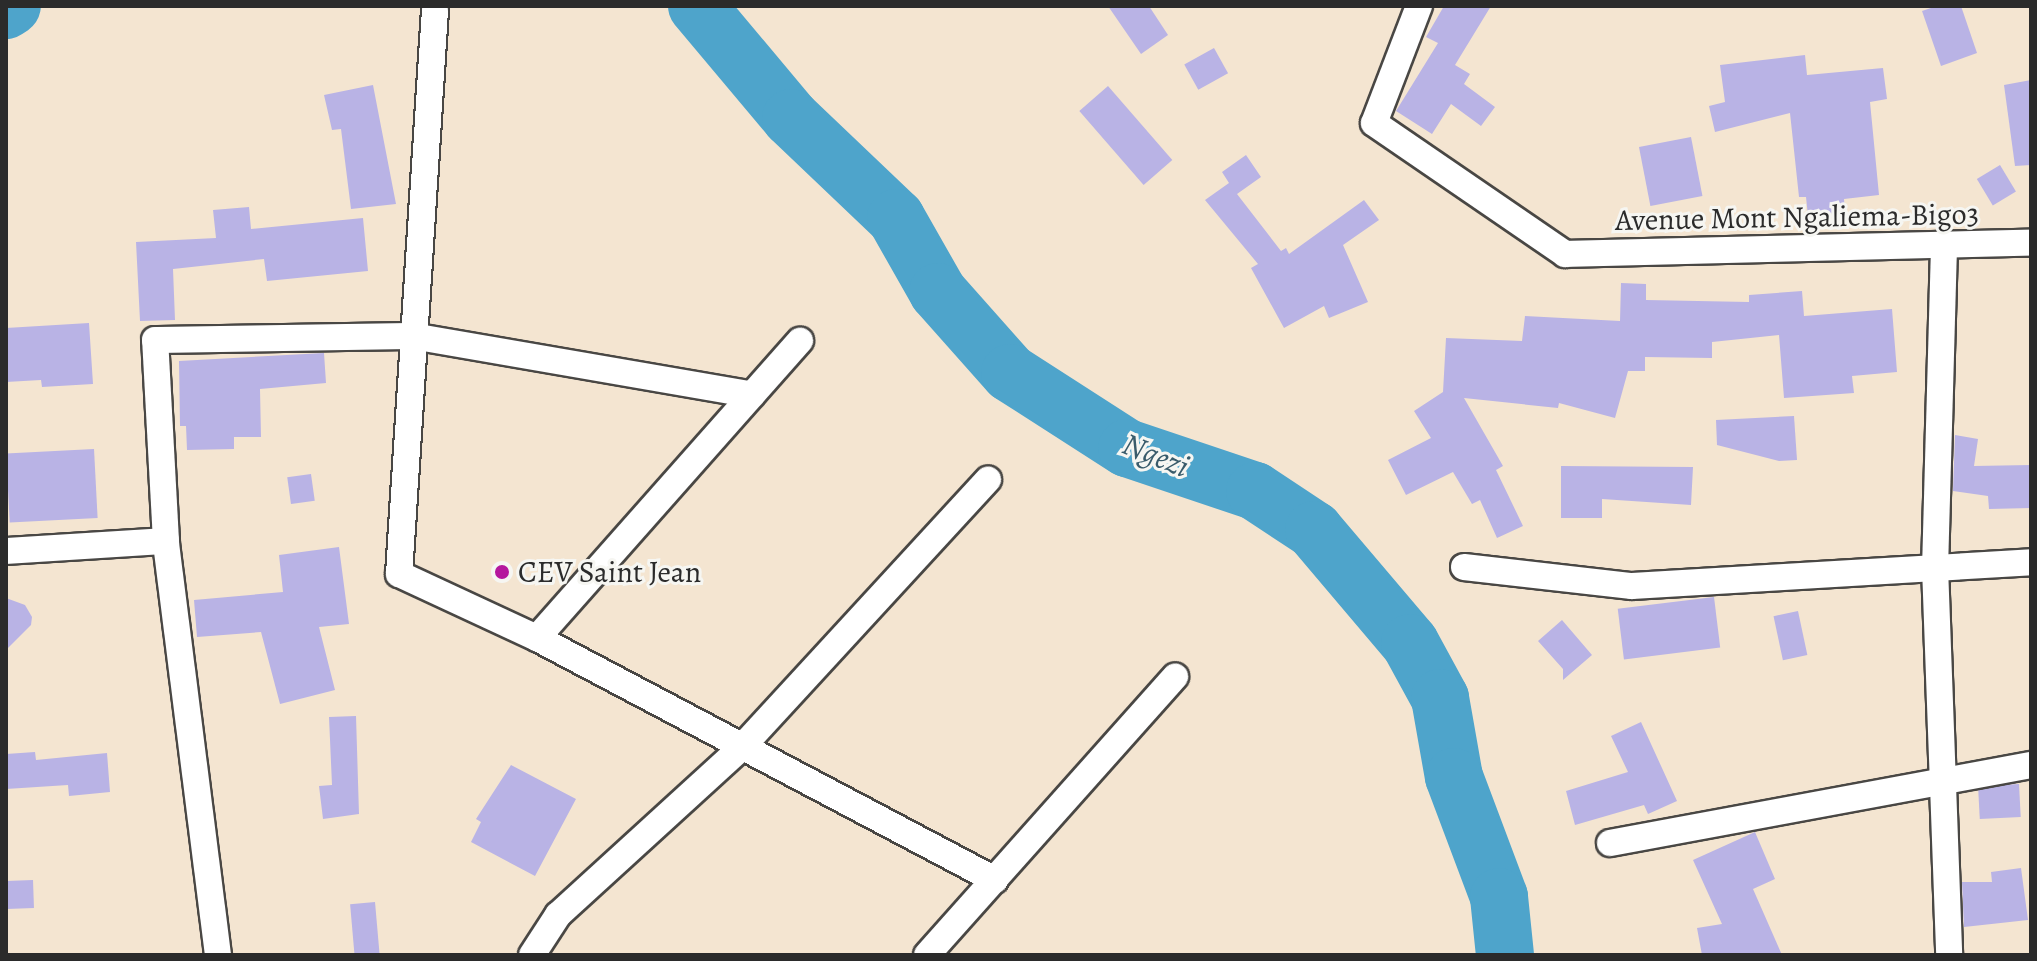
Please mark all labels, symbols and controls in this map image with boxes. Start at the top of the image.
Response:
street label: Avenue Mont Ngaliema-Bigo3 [1615,196,1979,238]
water label: Ngezi [1117,424,1195,486]
place label: CEV Saint Jean [518,554,701,590]
marker: CEV Saint Jean [493,563,511,581]

